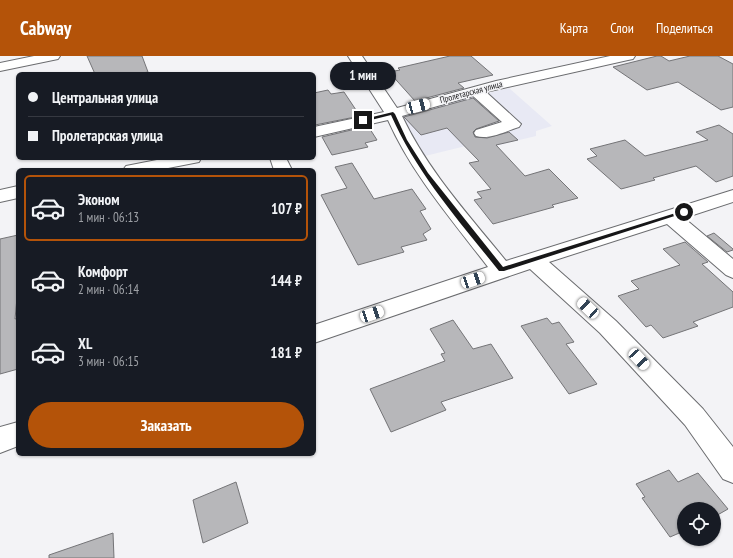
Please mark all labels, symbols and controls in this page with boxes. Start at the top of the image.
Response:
text: Cabway [20,16,71,40]
text: Карта [560,19,588,37]
text: Слои [610,19,634,37]
text: Поделиться [656,19,713,37]
callout: 1 мин [330,62,396,90]
text: 1 мин [349,67,377,84]
street label: Пролетарская улица [438,78,504,105]
text: Центральная улица [52,88,158,107]
car [405,97,431,115]
route end [354,111,372,129]
text: Пролетарская улица [52,126,163,145]
icon: car [30,190,66,226]
text: Эконом [78,190,119,209]
text: 107 ₽ [271,199,302,218]
route start [675,203,693,221]
text: 1 мин · 06:13 [78,209,139,226]
icon: car [30,262,66,298]
text: Комфорт [78,262,128,281]
car [460,270,486,290]
text: 144 ₽ [270,271,302,290]
text: 2 мин · 06:14 [78,281,139,298]
car [575,295,601,321]
car [359,304,385,324]
icon: car [30,334,66,370]
text: XL [78,334,92,353]
text: 181 ₽ [270,343,302,362]
car [626,346,652,372]
text: 3 мин · 06:15 [78,353,139,370]
button: Заказать [28,402,304,448]
map controls [677,502,721,546]
button: locate [677,502,721,546]

